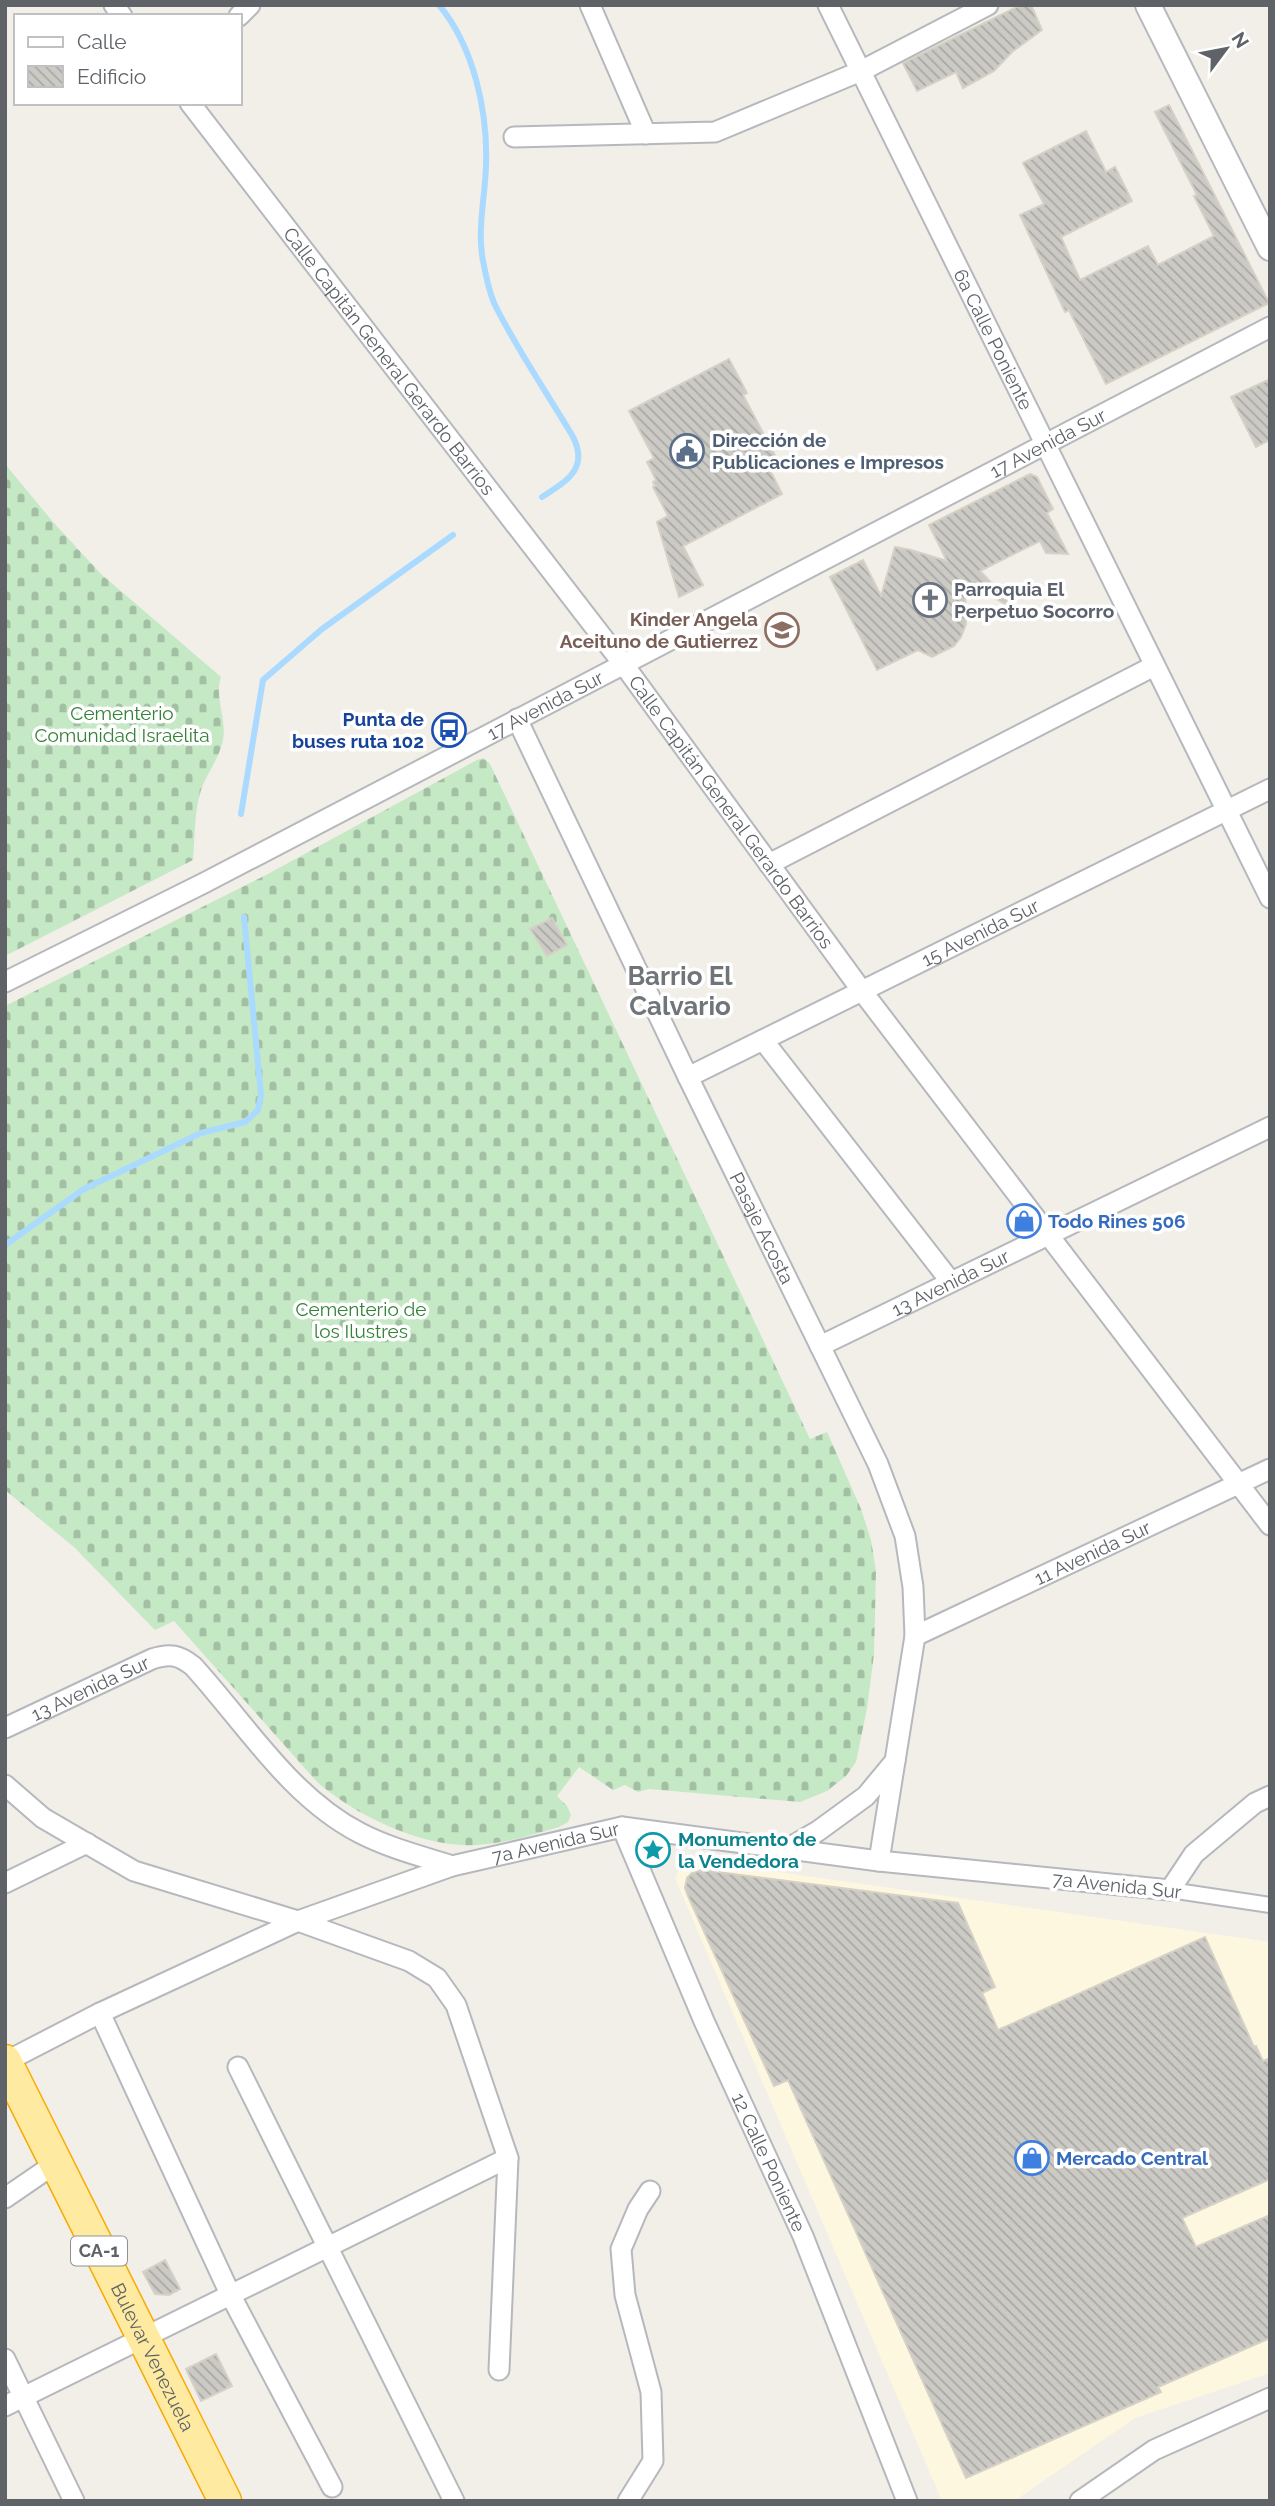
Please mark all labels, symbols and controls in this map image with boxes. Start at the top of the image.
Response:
legend [14,14,242,105]
north arrow [1191,14,1261,84]
text: N [1227,28,1254,52]
text: Calle [77,29,127,54]
text: Edificio [77,64,146,89]
street label: Calle Capitán General Gerardo Barrios [279,223,500,499]
street label: 6a Calle Poniente [949,265,1038,413]
street label: 17 Avenida Sur [986,403,1110,482]
place label: Dirección de Publicaciones e Impresos [712,429,944,473]
public building icon: Dirección de Publicaciones e Impresos [668,432,706,470]
place label: Parroquia El Perpetuo Socorro [954,578,1114,622]
church icon: Parroquia El Perpetuo Socorro [911,581,949,619]
place label: Kinder Angela Aceituno de Gutierrez [560,608,758,652]
school or university icon: Kinder Angela Aceituno de Gutierrez [763,611,801,649]
street label: 17 Avenida Sur [484,666,607,744]
street label: Calle Capitán General Gerardo Barrios [624,671,838,953]
park label: Cementerio Comunidad Israelita [34,702,210,746]
place label: Punta de buses ruta 102 [292,708,424,752]
bus stop icon: Punta de buses ruta 102 [430,711,468,749]
street label: 15 Avenida Sur [918,894,1043,971]
district label: Barrio El Calvario [627,961,733,1021]
street label: Pasaje Acosta [726,1169,799,1287]
shop icon: Todo Rines 506 [1005,1202,1043,1240]
place label: Todo Rines 506 [1048,1210,1186,1232]
street label: 13 Avenida Sur [888,1245,1013,1320]
park label: Cementerio de los Ilustres [295,1298,427,1342]
street label: 11 Avenida Sur [1031,1516,1154,1589]
street label: 13 Avenida Sur [28,1651,153,1725]
street label: 7a Avenida Sur [490,1817,622,1867]
place label: Monumento de la Vendedora [678,1828,816,1872]
place icon: Monumento de la Vendedora [634,1831,672,1869]
street label: 7a Avenida Sur [1051,1867,1183,1903]
street label: 12 Calle Poniente [728,2089,810,2235]
shop icon: Mercado Central [1013,2139,1051,2177]
place label: Mercado Central [1056,2147,1209,2169]
road number: CA-1 [71,2236,127,2266]
street label: Bulevar Venezuela [107,2279,199,2435]

